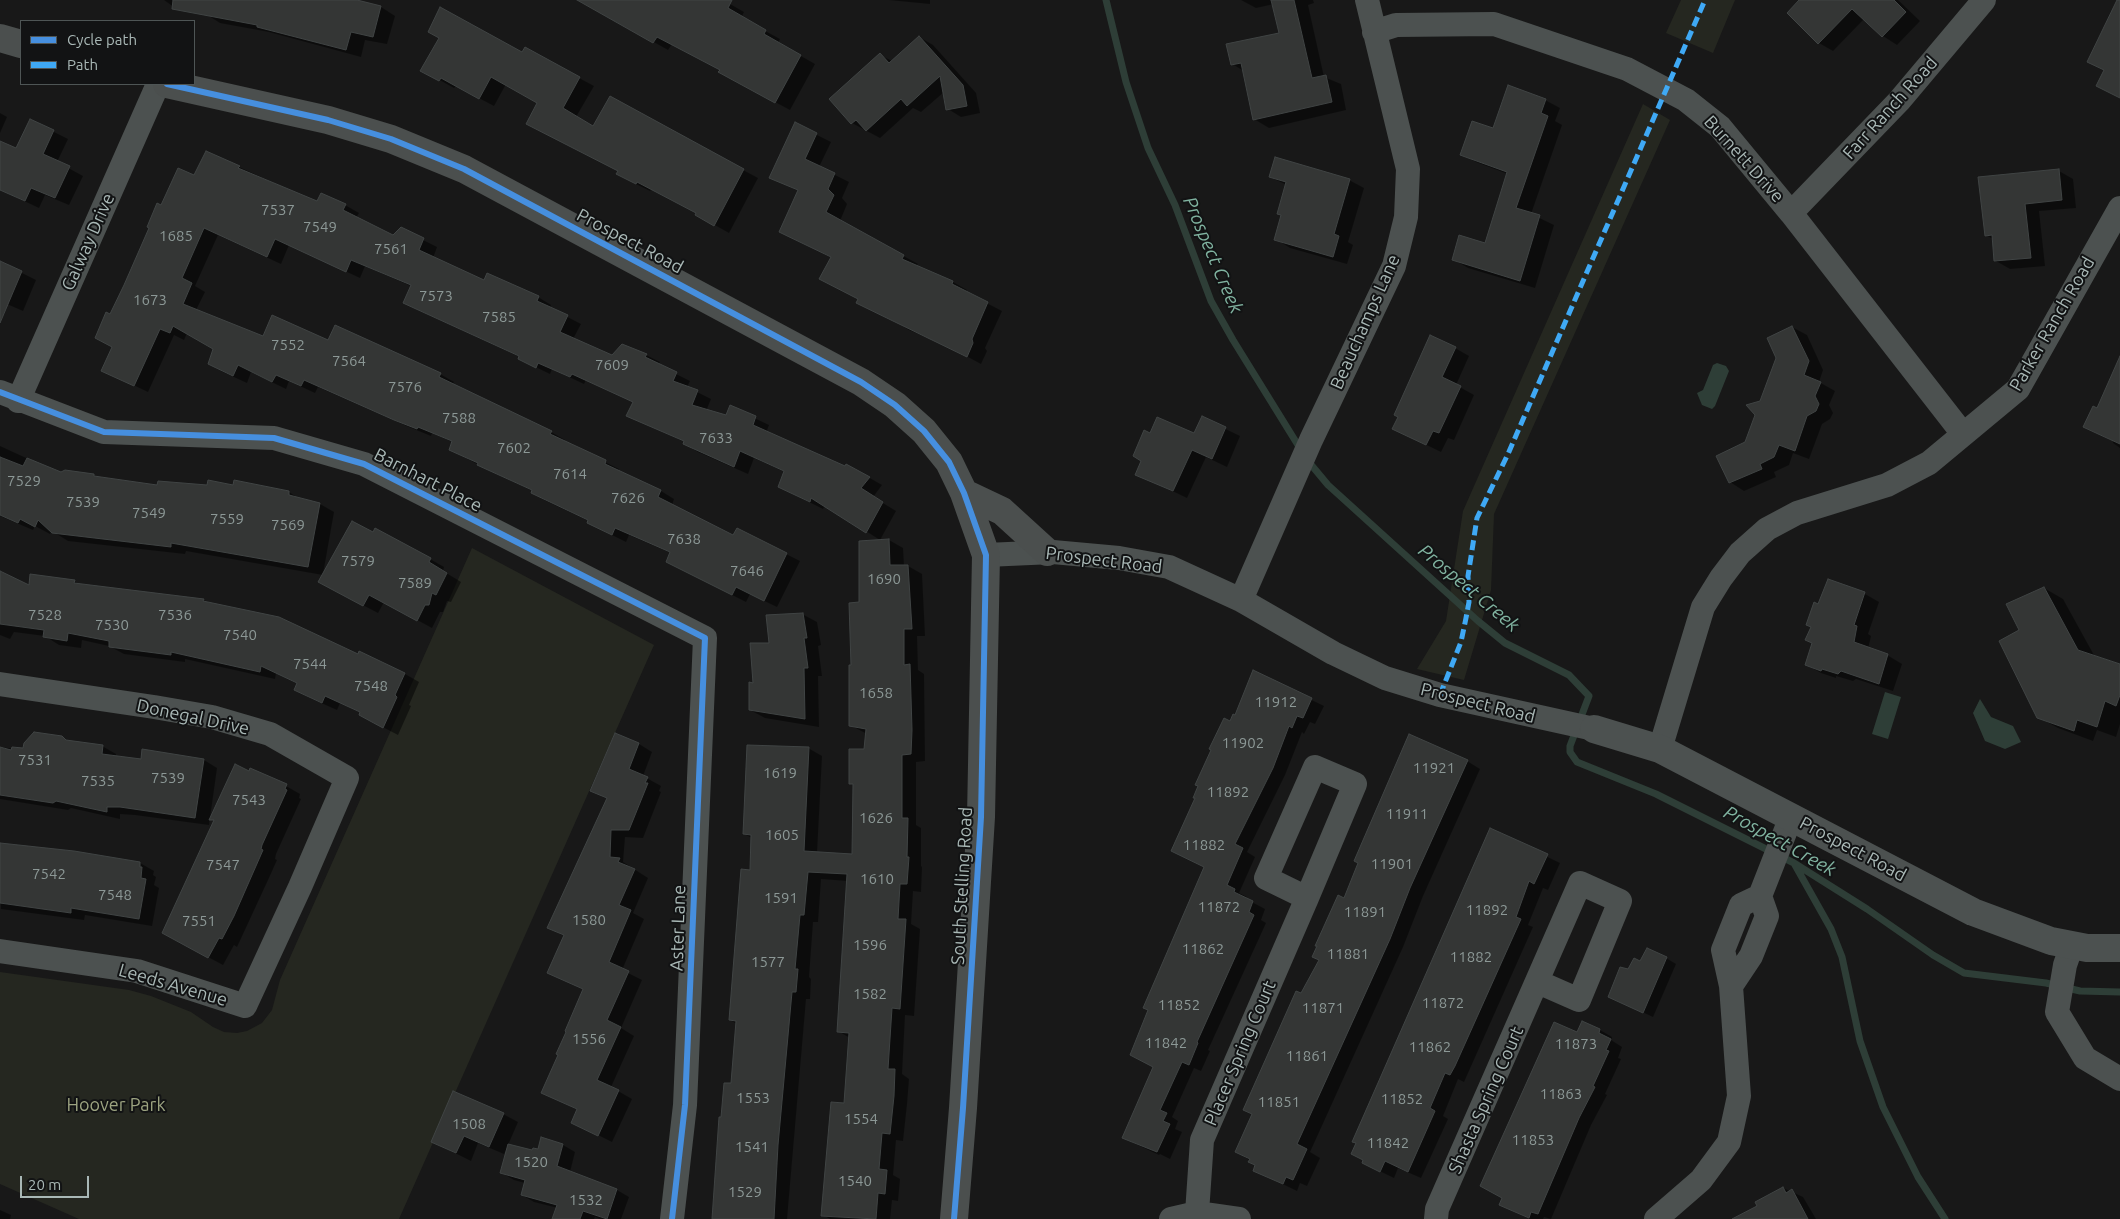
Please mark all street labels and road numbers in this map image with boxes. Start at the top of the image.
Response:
street label: Farr Ranch Road [1838,52,1942,164]
street label: Burnett Drive [1699,111,1789,207]
street label: Galway Drive [57,190,119,294]
street label: Prospect Road [573,204,687,278]
street label: Beauchamps Lane [1326,251,1404,393]
street label: Parker Ranch Road [2005,253,2099,395]
street label: Barnhart Place [370,444,486,516]
street label: Prospect Road [1044,542,1164,578]
street label: Prospect Road [1418,678,1538,728]
street label: Donegal Drive [135,695,251,739]
street label: South Stelling Road [947,806,977,966]
street label: Prospect Road [1796,812,1910,886]
street label: Aster Lane [666,884,690,972]
street label: Leeds Avenue [116,959,230,1011]
street label: Placer Spring Court [1200,977,1280,1129]
street label: Shasta Spring Court [1444,1023,1528,1177]

